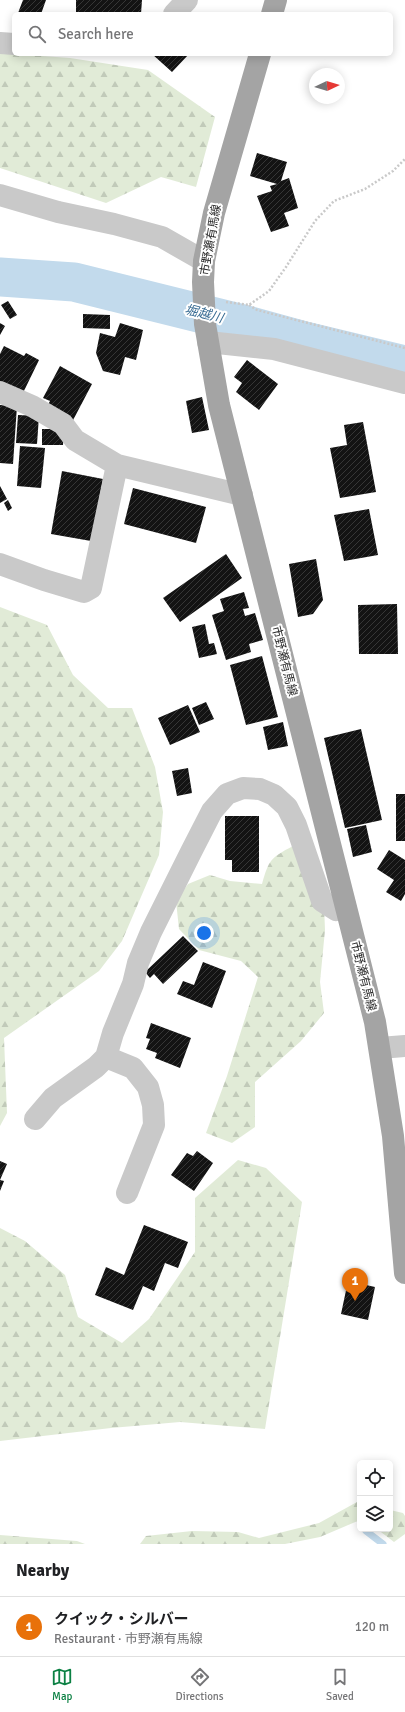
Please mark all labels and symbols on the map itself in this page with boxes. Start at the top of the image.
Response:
north arrow [309,68,345,104]
street label: 市野瀬有馬線 [197,203,225,277]
water label: 堀越川 [183,302,227,327]
street label: 市野瀬有馬線 [268,624,300,698]
your location [194,923,214,943]
street label: 市野瀬有馬線 [347,939,379,1013]
pin: 1 [342,1268,368,1301]

